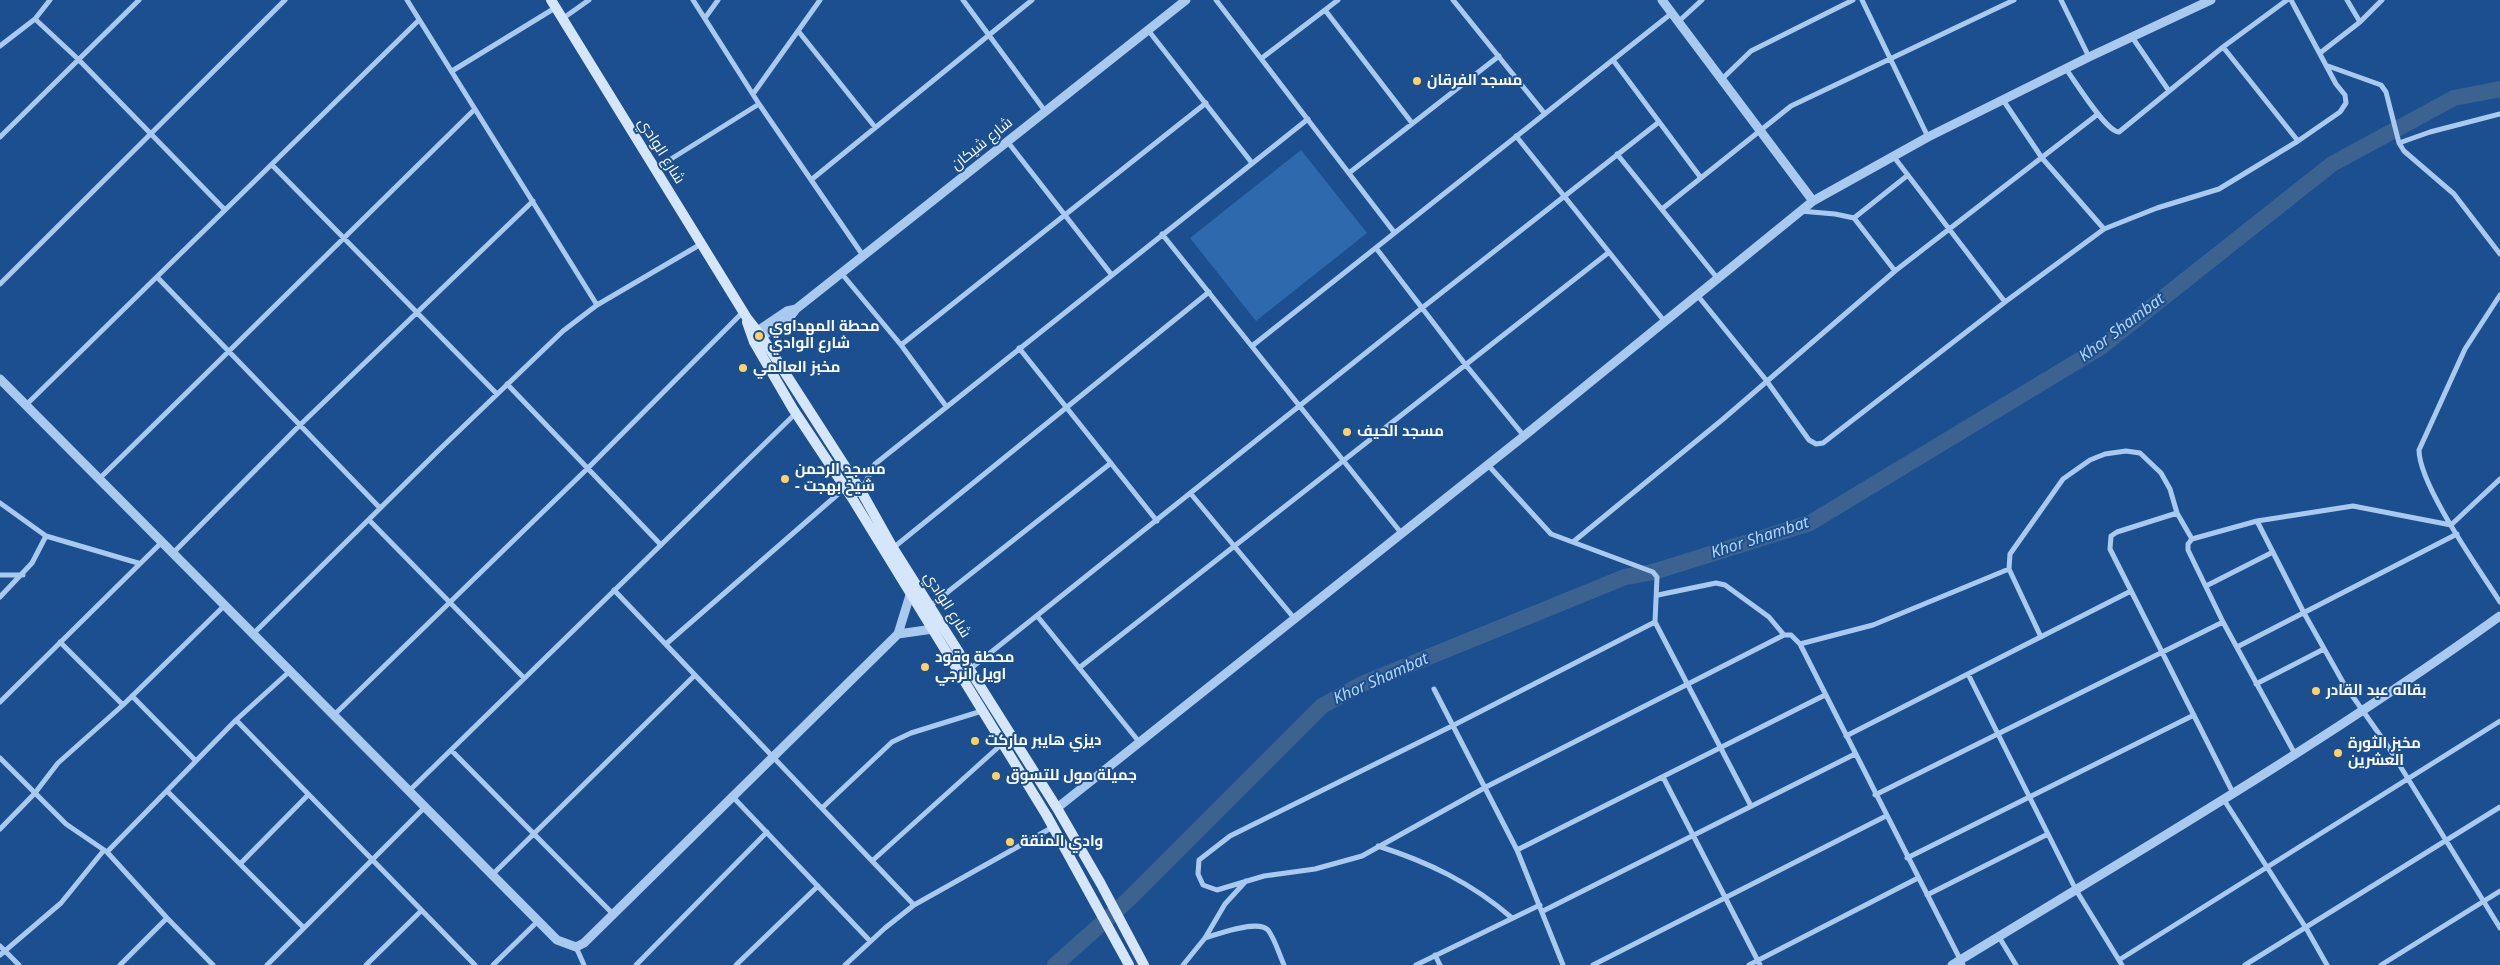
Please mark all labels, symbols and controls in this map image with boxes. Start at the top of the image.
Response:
place label: مسجد الفرقان [1427,72,1522,90]
marker: مسجد الفرقان [1411,75,1423,87]
street label: شارع شيكان [948,114,1016,174]
street label: شارع الوادي [634,115,688,187]
water label: Khor Shambat [2076,290,2168,366]
place label: محطة المهداوي شارع الوادي [769,318,880,353]
marker: محطة المهداوي شارع الوادي [753,330,765,342]
place label: مخبز العالمي [753,359,840,377]
marker: مخبز العالمي [737,362,749,374]
place label: مسجد الحيف [1357,423,1444,441]
marker: مسجد الحيف [1341,426,1353,438]
place label: مسجد الرحمن - شيخ بهجت [795,461,886,496]
marker: مسجد الرحمن - شيخ بهجت [779,473,791,485]
water label: Khor Shambat [1709,513,1811,563]
street label: شارع الوادي [920,569,974,641]
place label: محطة وقود اويل انرجي [935,649,1014,684]
water label: Khor Shambat [1331,650,1431,708]
marker: محطة وقود اويل انرجي [919,661,931,673]
place label: بقاله عبد القادر [2326,682,2426,700]
marker: بقاله عبد القادر [2310,685,2322,697]
place label: ديزي هايبر ماركت [985,732,1102,750]
marker: ديزي هايبر ماركت [969,735,981,747]
place label: مخبز الثورة العشرين [2348,735,2421,770]
marker: مخبز الثورة العشرين [2332,747,2344,759]
place label: جميلة مول للتسوق [1006,767,1137,785]
marker: جميلة مول للتسوق [990,770,1002,782]
place label: وادي المنقة [1020,833,1103,851]
marker: وادي المنقة [1004,836,1016,848]

